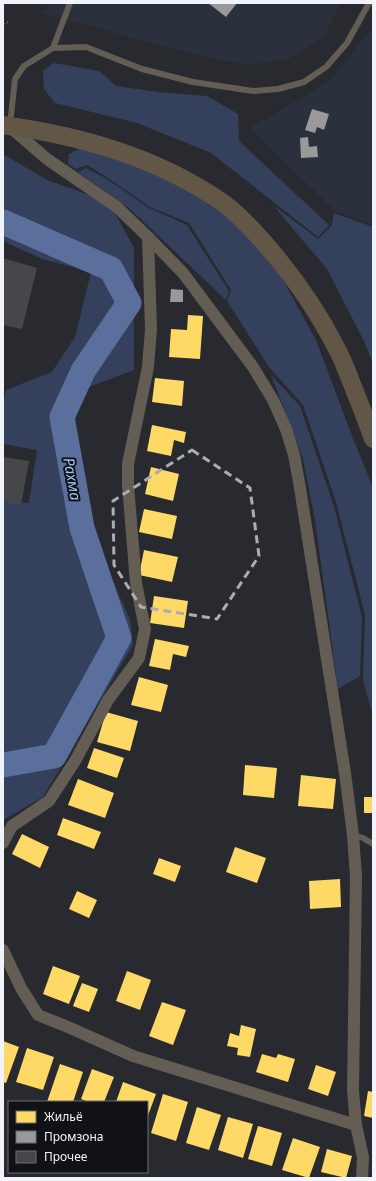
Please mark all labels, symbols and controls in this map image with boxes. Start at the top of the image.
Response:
water label: Рахма [59,456,87,502]
legend [8,1101,148,1173]
text: Жильё [44,1108,83,1125]
text: Промзона [44,1128,103,1145]
text: Прочее [44,1148,88,1165]

